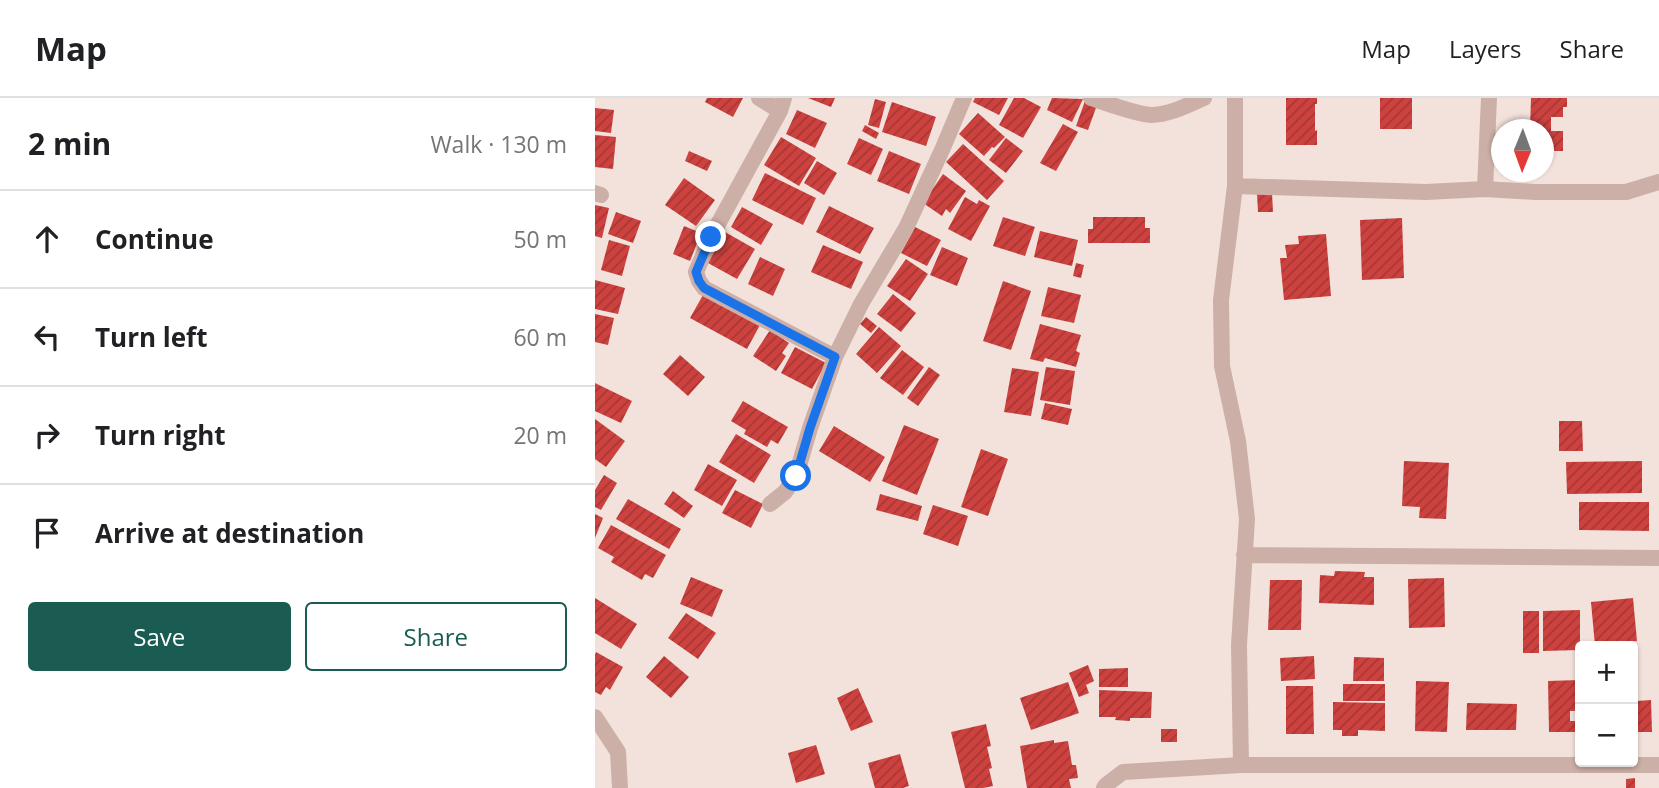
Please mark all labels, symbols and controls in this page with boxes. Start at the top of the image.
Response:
text: Map [35,26,107,71]
text: Map [1361,32,1411,65]
text: Layers [1449,32,1522,65]
text: Share [1560,32,1624,65]
north arrow [1491,119,1554,182]
text: 2 min [28,123,111,164]
text: Walk · 130 m [430,128,567,160]
icon: ahead [28,220,66,258]
text: Continue [95,221,214,257]
route end [695,221,726,252]
text: 50 m [513,223,567,255]
icon: left [28,318,66,356]
text: Turn left [95,319,207,355]
text: 60 m [513,321,567,353]
icon: right [28,416,66,454]
text: Turn right [95,417,226,453]
text: 20 m [513,419,567,451]
route start [780,460,811,491]
icon: arrive [28,514,66,552]
text: Arrive at destination [95,515,364,551]
button: Save [28,602,291,671]
button: Share [305,602,567,671]
map controls [1575,641,1638,767]
button: + [1575,641,1638,704]
button: − [1575,704,1638,767]

